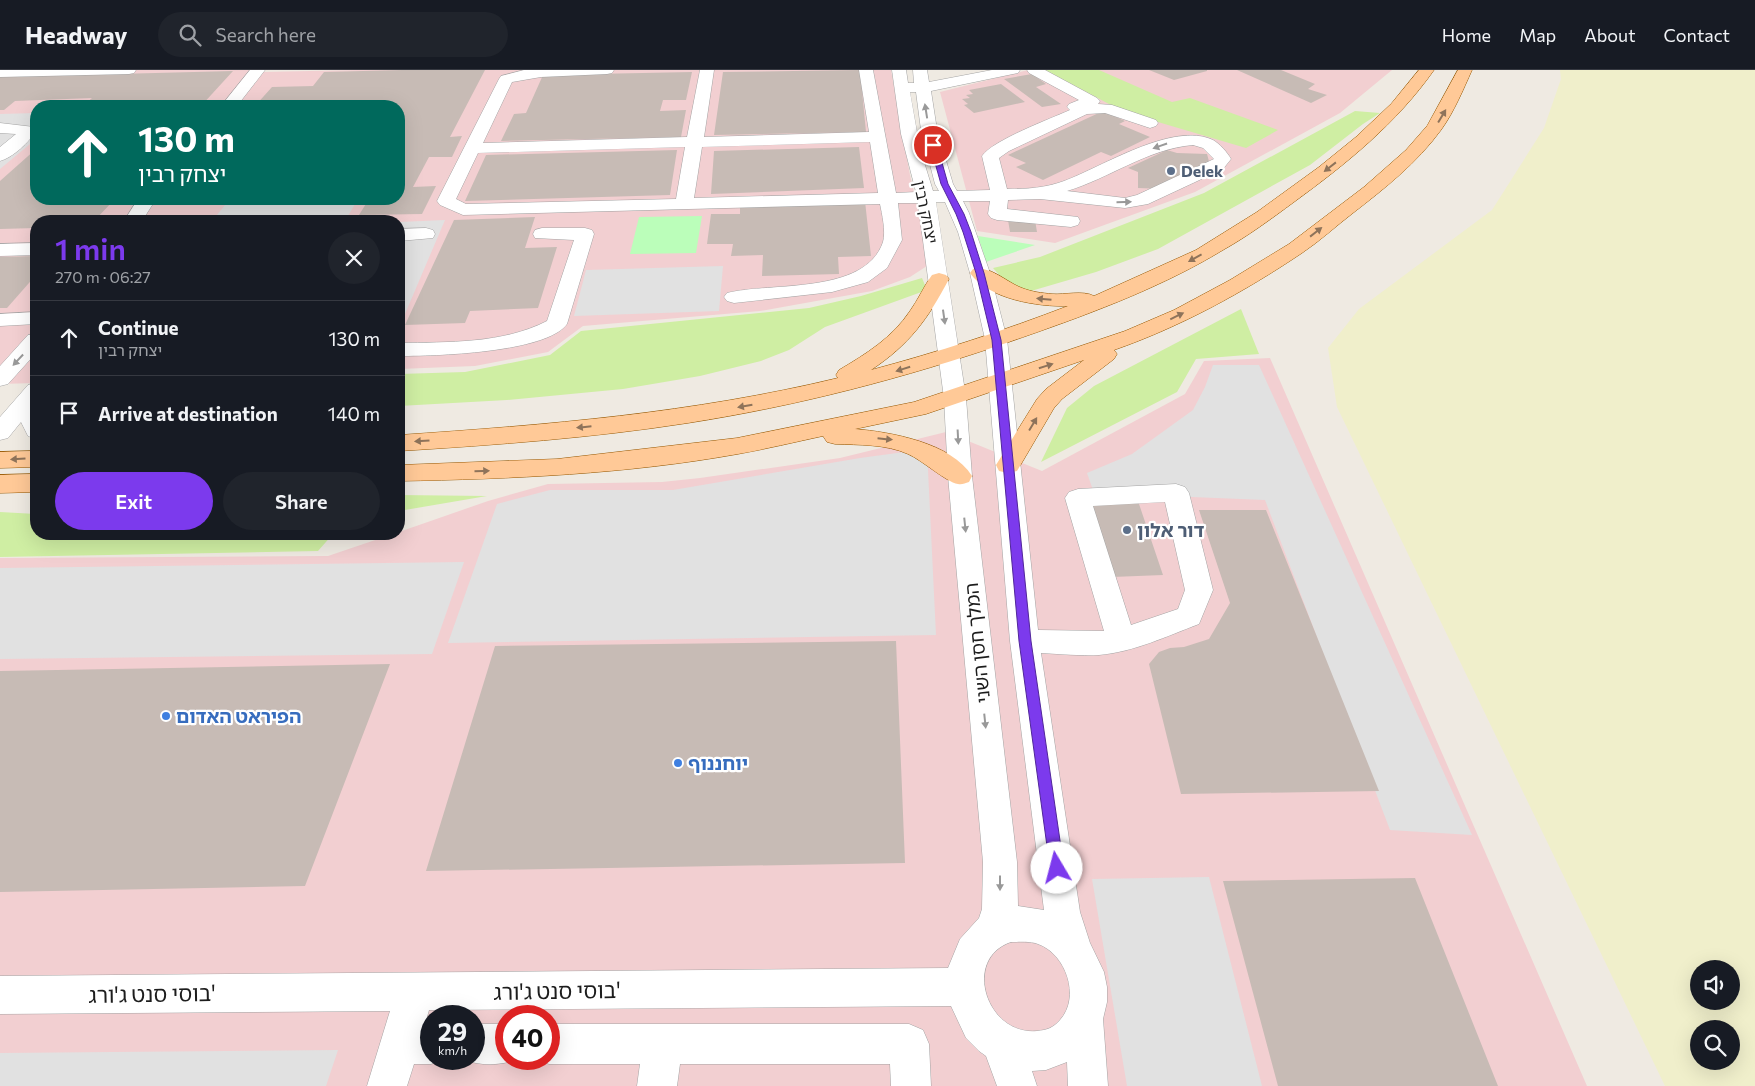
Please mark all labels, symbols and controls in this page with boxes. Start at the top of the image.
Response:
search box [158,12,508,57]
text: Headway [25,20,128,49]
icon: search [176,21,204,49]
text: Search here [216,23,316,46]
text: Home [1442,24,1491,46]
text: Map [1519,24,1556,46]
text: About [1584,24,1636,46]
text: Contact [1664,24,1730,46]
one-way arrow [922,103,930,119]
one-way arrow [1437,109,1446,122]
text: 130 m [138,116,235,159]
icon: ahead [55,120,120,185]
pin [912,124,954,166]
icon: arrive [919,131,947,159]
one-way arrow [1152,143,1167,151]
text: יצחק רבין [138,160,226,187]
place label: Delek [1181,161,1224,180]
one-way arrow [1324,162,1337,173]
marker: Delek [1165,165,1177,177]
street label: יצחק רבין [911,179,942,245]
one-way arrow [1116,198,1132,206]
one-way arrow [1309,227,1322,238]
text: 1 min [55,229,126,266]
button: close [328,232,380,284]
one-way arrow [1188,253,1202,262]
text: 270 m · 06:27 [55,267,151,286]
one-way arrow [1036,295,1052,303]
one-way arrow [940,309,948,325]
one-way arrow [1170,312,1184,320]
text: Continue [98,316,178,339]
icon: ahead [55,324,83,352]
text: 130 m [328,327,380,350]
text: יצחק רבין [98,340,162,359]
one-way arrow [12,353,24,365]
one-way arrow [1039,361,1054,369]
one-way arrow [896,365,911,373]
icon: arrive [55,399,83,427]
text: Arrive at destination [98,402,278,425]
text: 140 m [328,402,380,425]
one-way arrow [737,402,753,410]
one-way arrow [1028,417,1038,430]
one-way arrow [576,423,592,431]
one-way arrow [954,429,962,445]
one-way arrow [877,436,893,444]
one-way arrow [414,437,430,445]
one-way arrow [10,456,26,464]
one-way arrow [475,467,491,475]
button: Exit [55,472,213,530]
button: Share [223,472,380,530]
one-way arrow [961,517,969,533]
place label: דור אלון [1137,518,1204,541]
marker: דור אלון [1121,524,1133,536]
street label: המלך חסן השני [959,582,994,704]
place label: הפיראט האדום [176,704,301,727]
marker: הפיראט האדום [160,710,172,722]
one-way arrow [981,714,989,730]
place label: יוחננוף [688,751,748,774]
marker: יוחננוף [672,757,684,769]
position arrow [1030,841,1082,893]
one-way arrow [996,875,1004,891]
map controls [1690,960,1740,1070]
button: sound [1690,960,1740,1010]
street label: בוסי סנט ג'ורג' [493,976,621,1005]
street label: בוסי סנט ג'ורג' [88,979,216,1008]
speed limit sign: 40 [495,1005,560,1070]
text: 29 [438,1016,467,1046]
button: search [1690,1020,1740,1070]
text: km/h [438,1043,467,1057]

